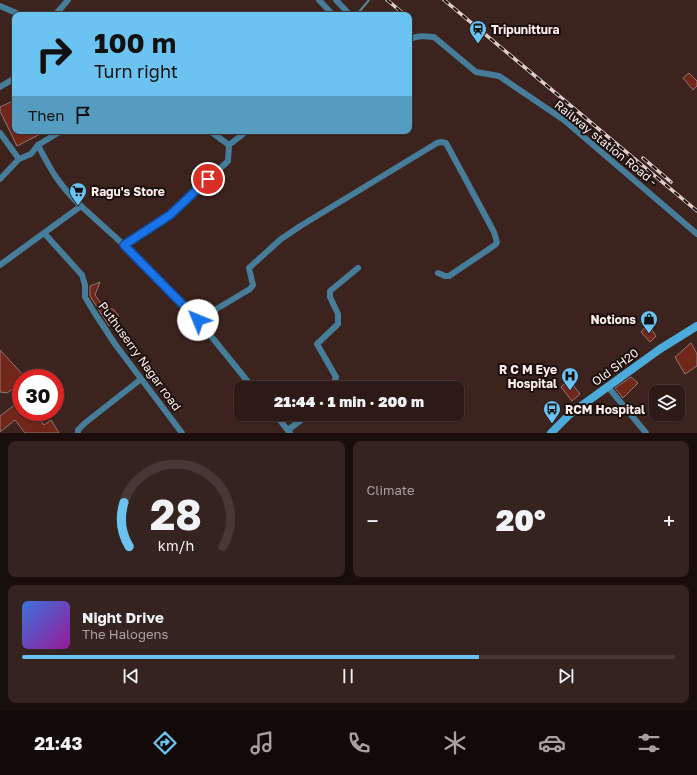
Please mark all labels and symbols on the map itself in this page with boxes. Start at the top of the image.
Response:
station icon: Tripunittura [468,19,488,44]
place label: Tripunittura [491,22,559,37]
street label: Railway station Road - [552,97,661,189]
pin [191,162,225,196]
supermarket icon: Ragu's Store [68,181,88,206]
place label: Ragu's Store [91,184,165,199]
street label: Puthuserry Nagar road [95,299,185,413]
position arrow [177,299,219,341]
shop icon: Notions [639,309,659,334]
place label: Notions [590,312,636,327]
street label: Old SH20 [589,345,641,389]
place label: R C M Eye Hospital [499,362,557,391]
hospital icon: R C M Eye Hospital [560,366,580,391]
speed limit sign: 30 [12,369,64,421]
bus stop icon: RCM Hospital [542,399,562,424]
place label: RCM Hospital [565,402,645,417]

